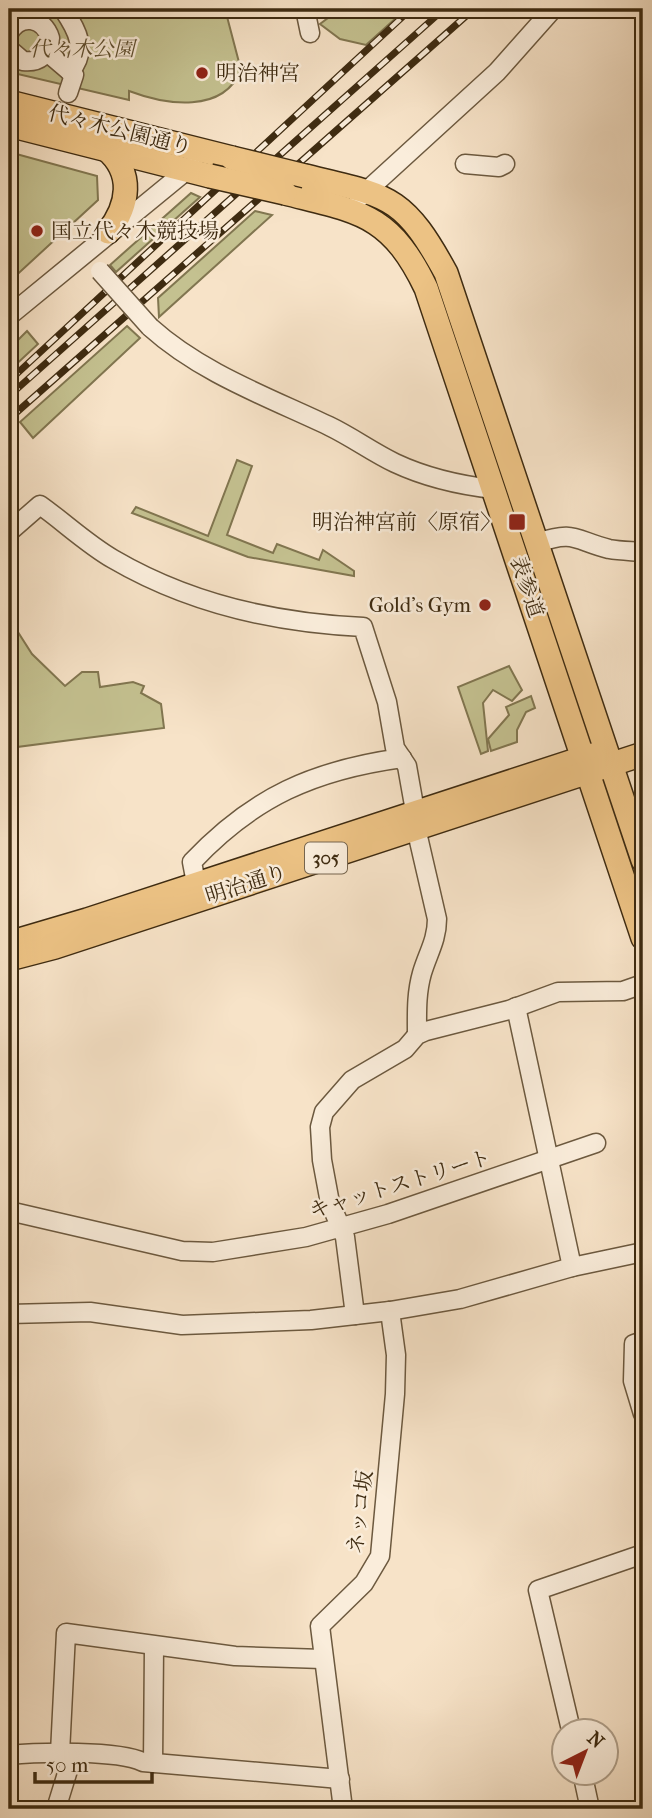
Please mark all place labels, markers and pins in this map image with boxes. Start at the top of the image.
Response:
place label: 明治神宮 [216,61,300,85]
marker: 明治神宮 [194,65,210,81]
place label: 国立代々木競技場 [51,219,219,243]
marker: 国立代々木競技場 [29,223,45,239]
place label: 明治神宮前〈原宿〉 [312,510,501,534]
marker: 明治神宮前〈原宿〉 [507,512,527,532]
place label: Gold's Gym [369,593,472,617]
marker: Gold's Gym [477,597,493,613]

